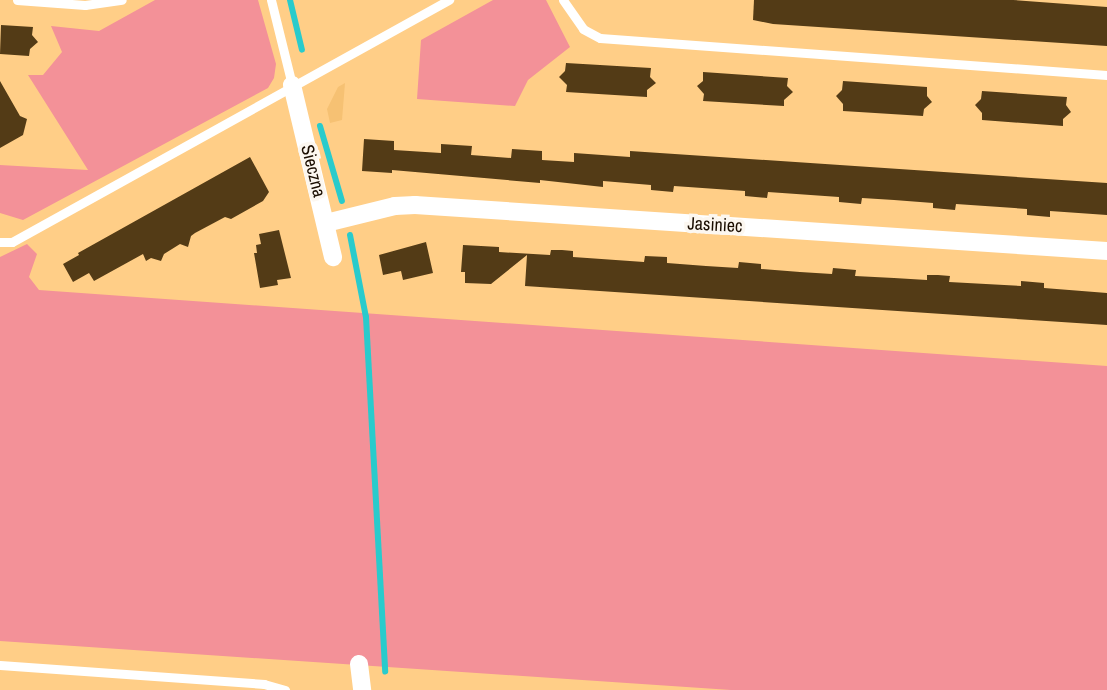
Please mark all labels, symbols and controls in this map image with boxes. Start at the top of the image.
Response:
street label: Sieczna [296,143,330,199]
street label: Jasiniec [687,213,743,237]

